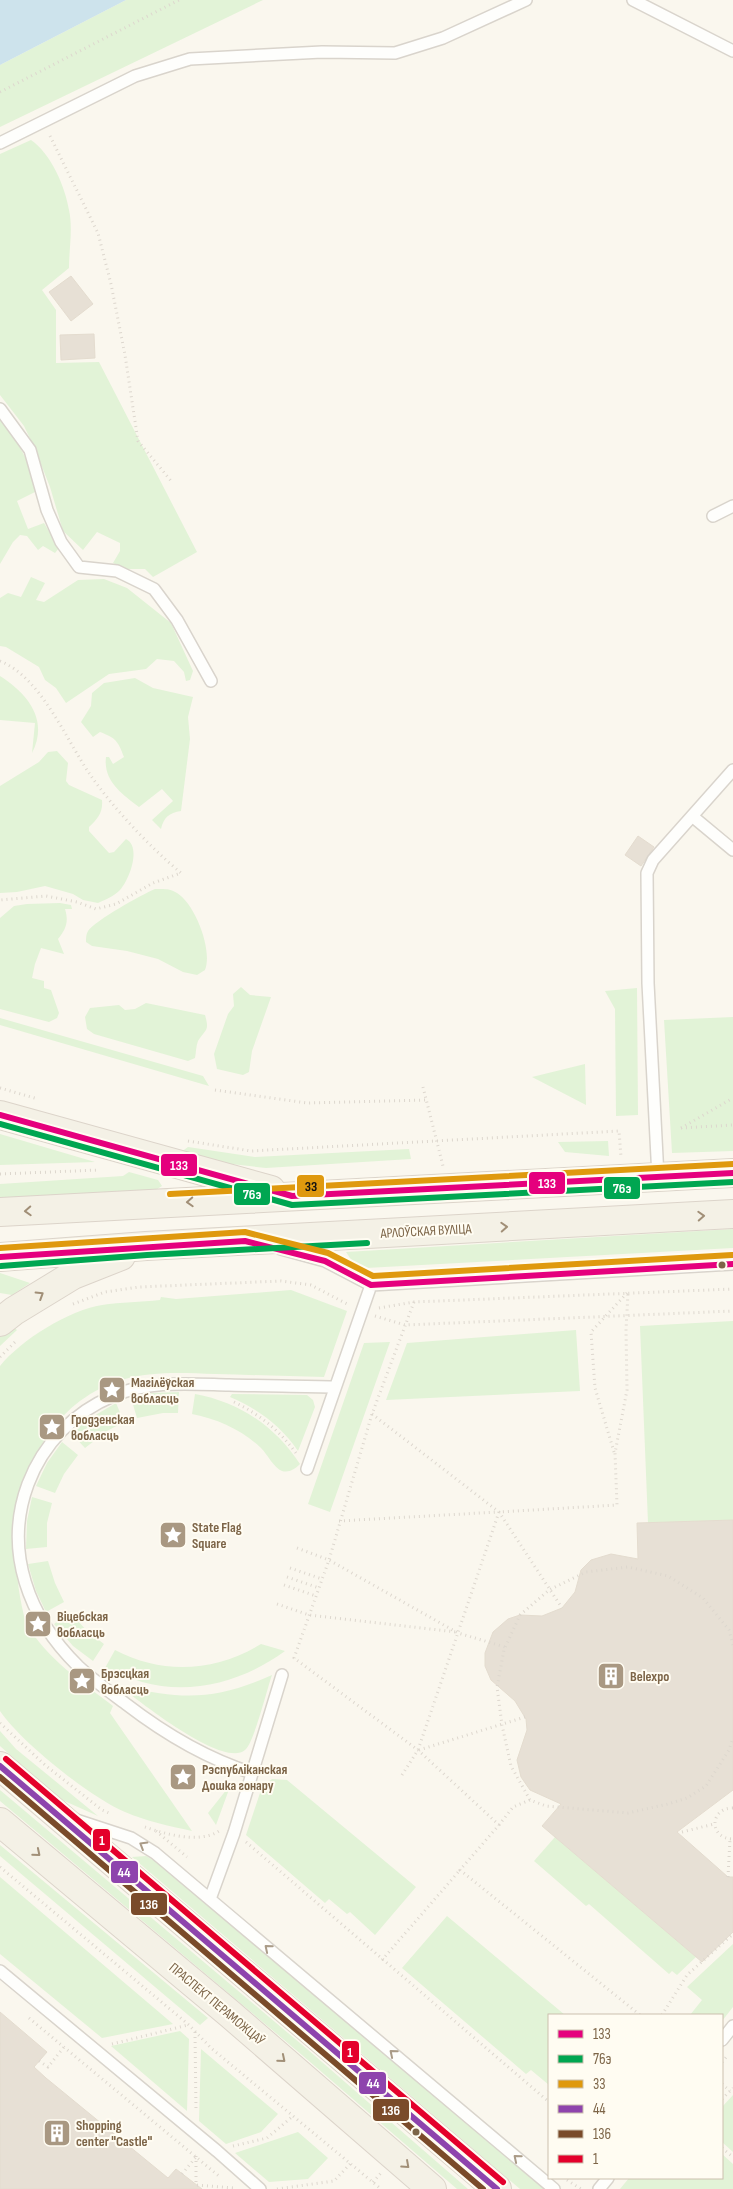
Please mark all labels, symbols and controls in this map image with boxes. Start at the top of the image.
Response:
line badge: 133 [160,1153,198,1177]
text: 133 [170,1157,188,1174]
line badge: 133 [528,1171,566,1195]
line badge: 33 [296,1174,325,1198]
text: 133 [538,1175,556,1192]
line badge: 76э [603,1176,641,1200]
text: 33 [305,1178,317,1195]
text: 76э [613,1180,631,1197]
line badge: 76э [233,1182,271,1206]
text: 76э [243,1186,261,1203]
one-way arrow [186,1196,194,1207]
one-way arrow [24,1205,32,1216]
one-way arrow [697,1210,705,1221]
street label: АРЛОЎСКАЯ ВУЛІЦА [379,1220,473,1242]
one-way arrow [500,1221,508,1232]
unlabelled marker [717,1260,727,1270]
one-way arrow [35,1292,44,1301]
place label: Магілёўская вобласць [131,1374,194,1407]
place icon: Магілёўская вобласць [97,1375,127,1405]
place label: Гродзенская вобласць [71,1411,135,1444]
place icon: Гродзенская вобласць [37,1412,67,1442]
place label: State Flag Square [192,1519,242,1552]
place icon: State Flag Square [158,1520,188,1550]
place label: Віцебская вобласць [57,1608,108,1641]
place icon: Віцебская вобласць [23,1609,53,1639]
building icon: Belexpo [596,1661,626,1691]
place label: Брэсцкая вобласць [101,1665,149,1698]
place icon: Брэсцкая вобласць [67,1666,97,1696]
place label: Belexpo [630,1668,669,1685]
place label: Рэспубліканская Дошка гонару [202,1761,287,1794]
place icon: Рэспубліканская Дошка гонару [168,1762,198,1792]
line badge: 1 [92,1828,111,1852]
text: 1 [99,1832,105,1849]
one-way arrow [139,1842,148,1852]
one-way arrow [32,1847,41,1856]
line badge: 44 [110,1860,139,1884]
text: 44 [117,1864,131,1881]
line badge: 136 [130,1892,168,1916]
text: 136 [140,1896,159,1913]
one-way arrow [265,1945,274,1954]
street label: ПРАСПЕКТ ПЕРАМОЖЦАЎ [166,1959,268,2049]
legend [548,2014,723,2179]
text: 133 [593,2025,611,2044]
line badge: 1 [341,2040,360,2064]
text: 1 [347,2044,353,2061]
one-way arrow [389,2050,398,2059]
text: 76э [593,2050,612,2069]
one-way arrow [277,2053,286,2062]
line badge: 44 [358,2071,387,2095]
text: 44 [366,2075,380,2092]
text: 33 [593,2075,606,2094]
line badge: 136 [372,2098,410,2122]
text: 44 [593,2100,606,2119]
text: 136 [382,2102,401,2119]
place label: Shopping center "Castle" [76,2117,153,2150]
building icon: Shopping center "Castle" [42,2118,72,2148]
text: 136 [593,2125,611,2144]
unlabelled marker [411,2127,421,2137]
text: 1 [593,2150,599,2169]
one-way arrow [514,2155,523,2163]
one-way arrow [400,2159,409,2168]

